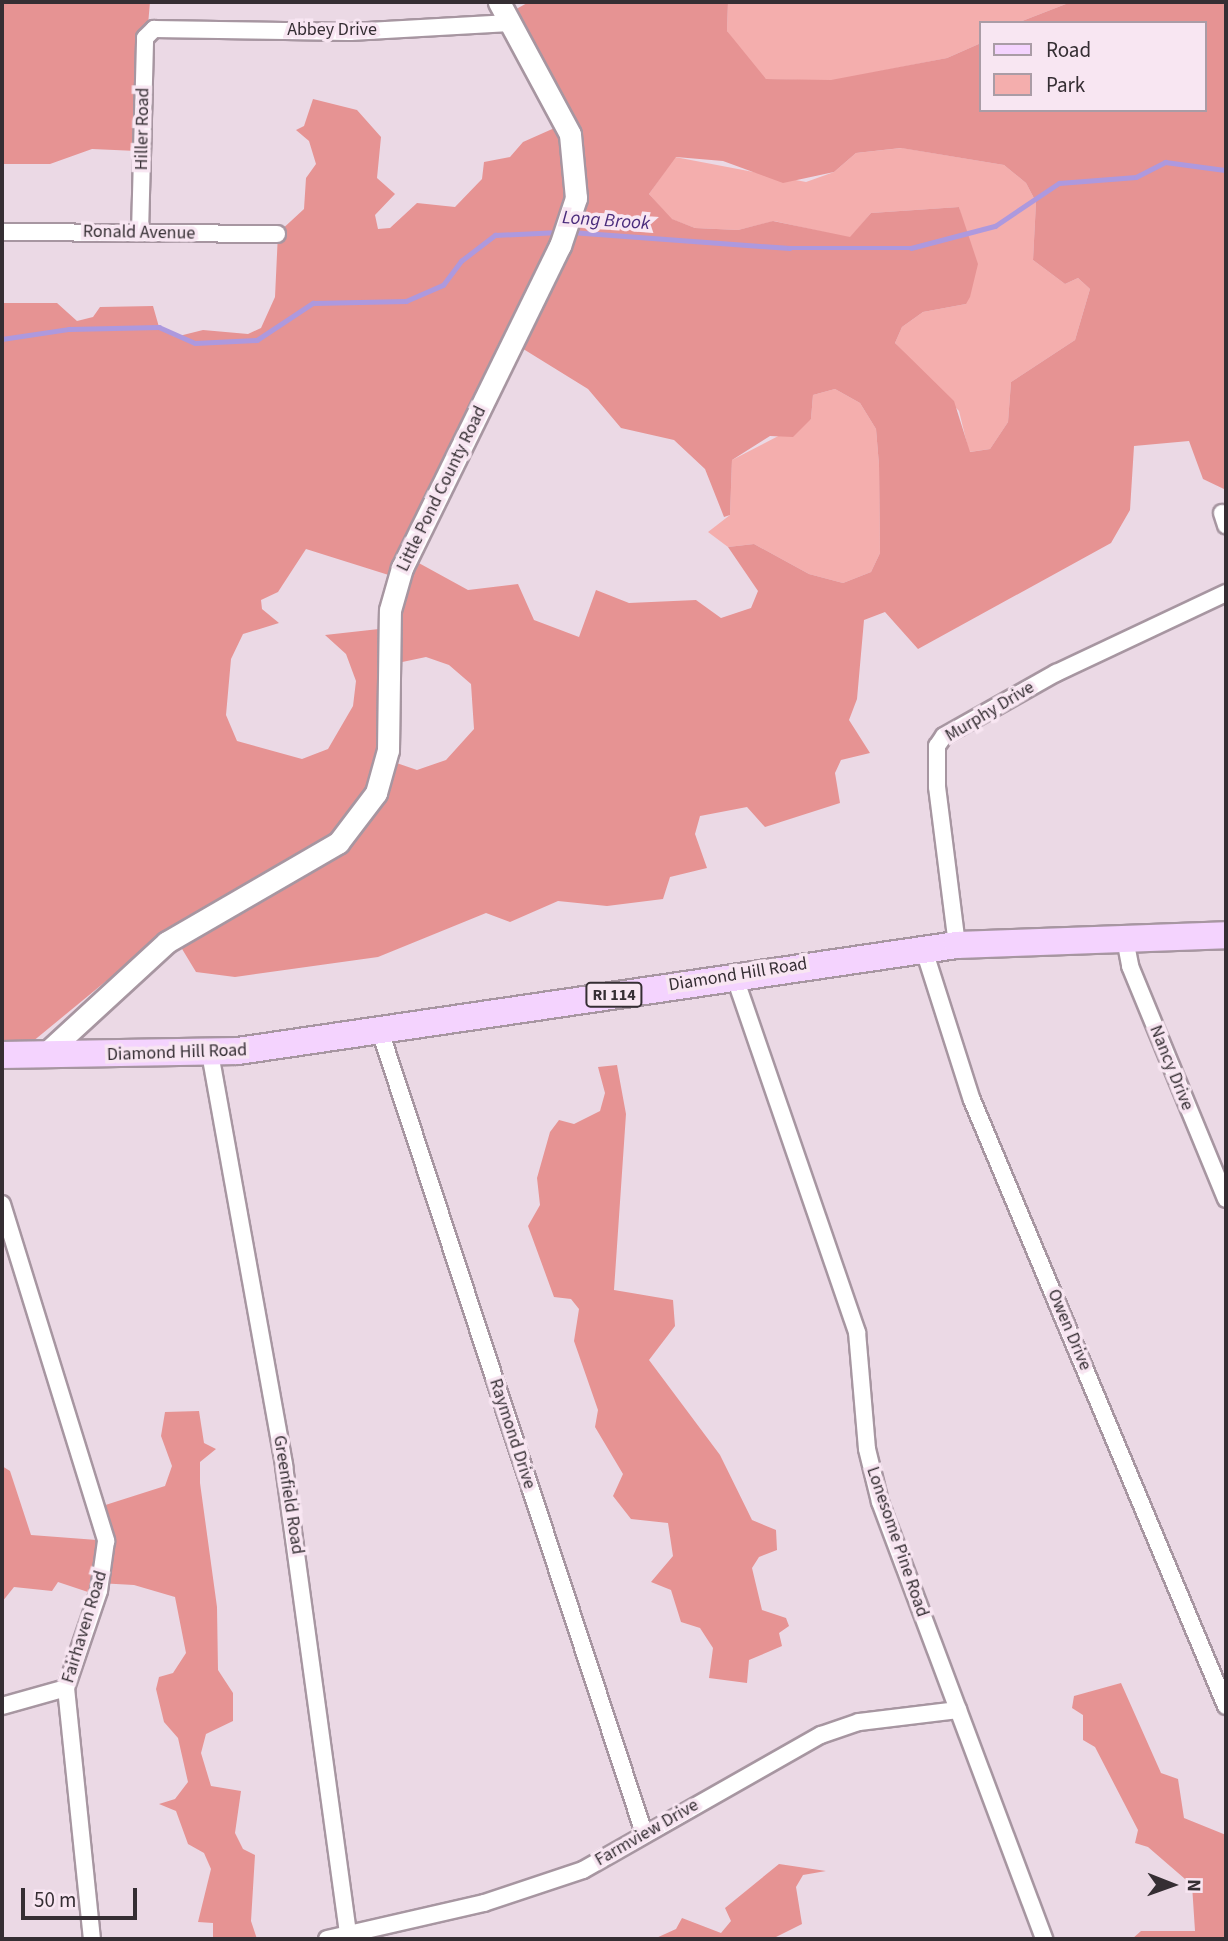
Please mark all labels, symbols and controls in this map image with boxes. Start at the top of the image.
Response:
street label: Abbey Drive [287,19,377,41]
legend [979,21,1207,112]
text: Road [1046,35,1091,65]
text: Park [1046,70,1085,100]
street label: Hiller Road [131,87,155,171]
water label: Long Brook [561,207,651,235]
street label: Ronald Avenue [83,221,195,245]
street label: Little Pond County Road [393,403,491,575]
street label: Murphy Drive [942,677,1038,747]
street label: Diamond Hill Road [667,953,809,997]
road number: RI 114 [584,982,644,1007]
street label: Nancy Drive [1144,1022,1198,1114]
street label: Diamond Hill Road [107,1040,247,1066]
street label: Owen Drive [1042,1286,1096,1374]
street label: Raymond Drive [484,1376,540,1492]
street label: Greenfield Road [268,1434,308,1556]
street label: Lonesome Pine Road [861,1464,933,1620]
street label: Fairhaven Road [58,1568,112,1686]
street label: Farmview Drive [591,1795,703,1871]
north arrow [1137,1850,1207,1920]
scale bar [24,1874,140,1918]
text: N [1180,1879,1207,1892]
text: 50 m [34,1885,76,1915]

